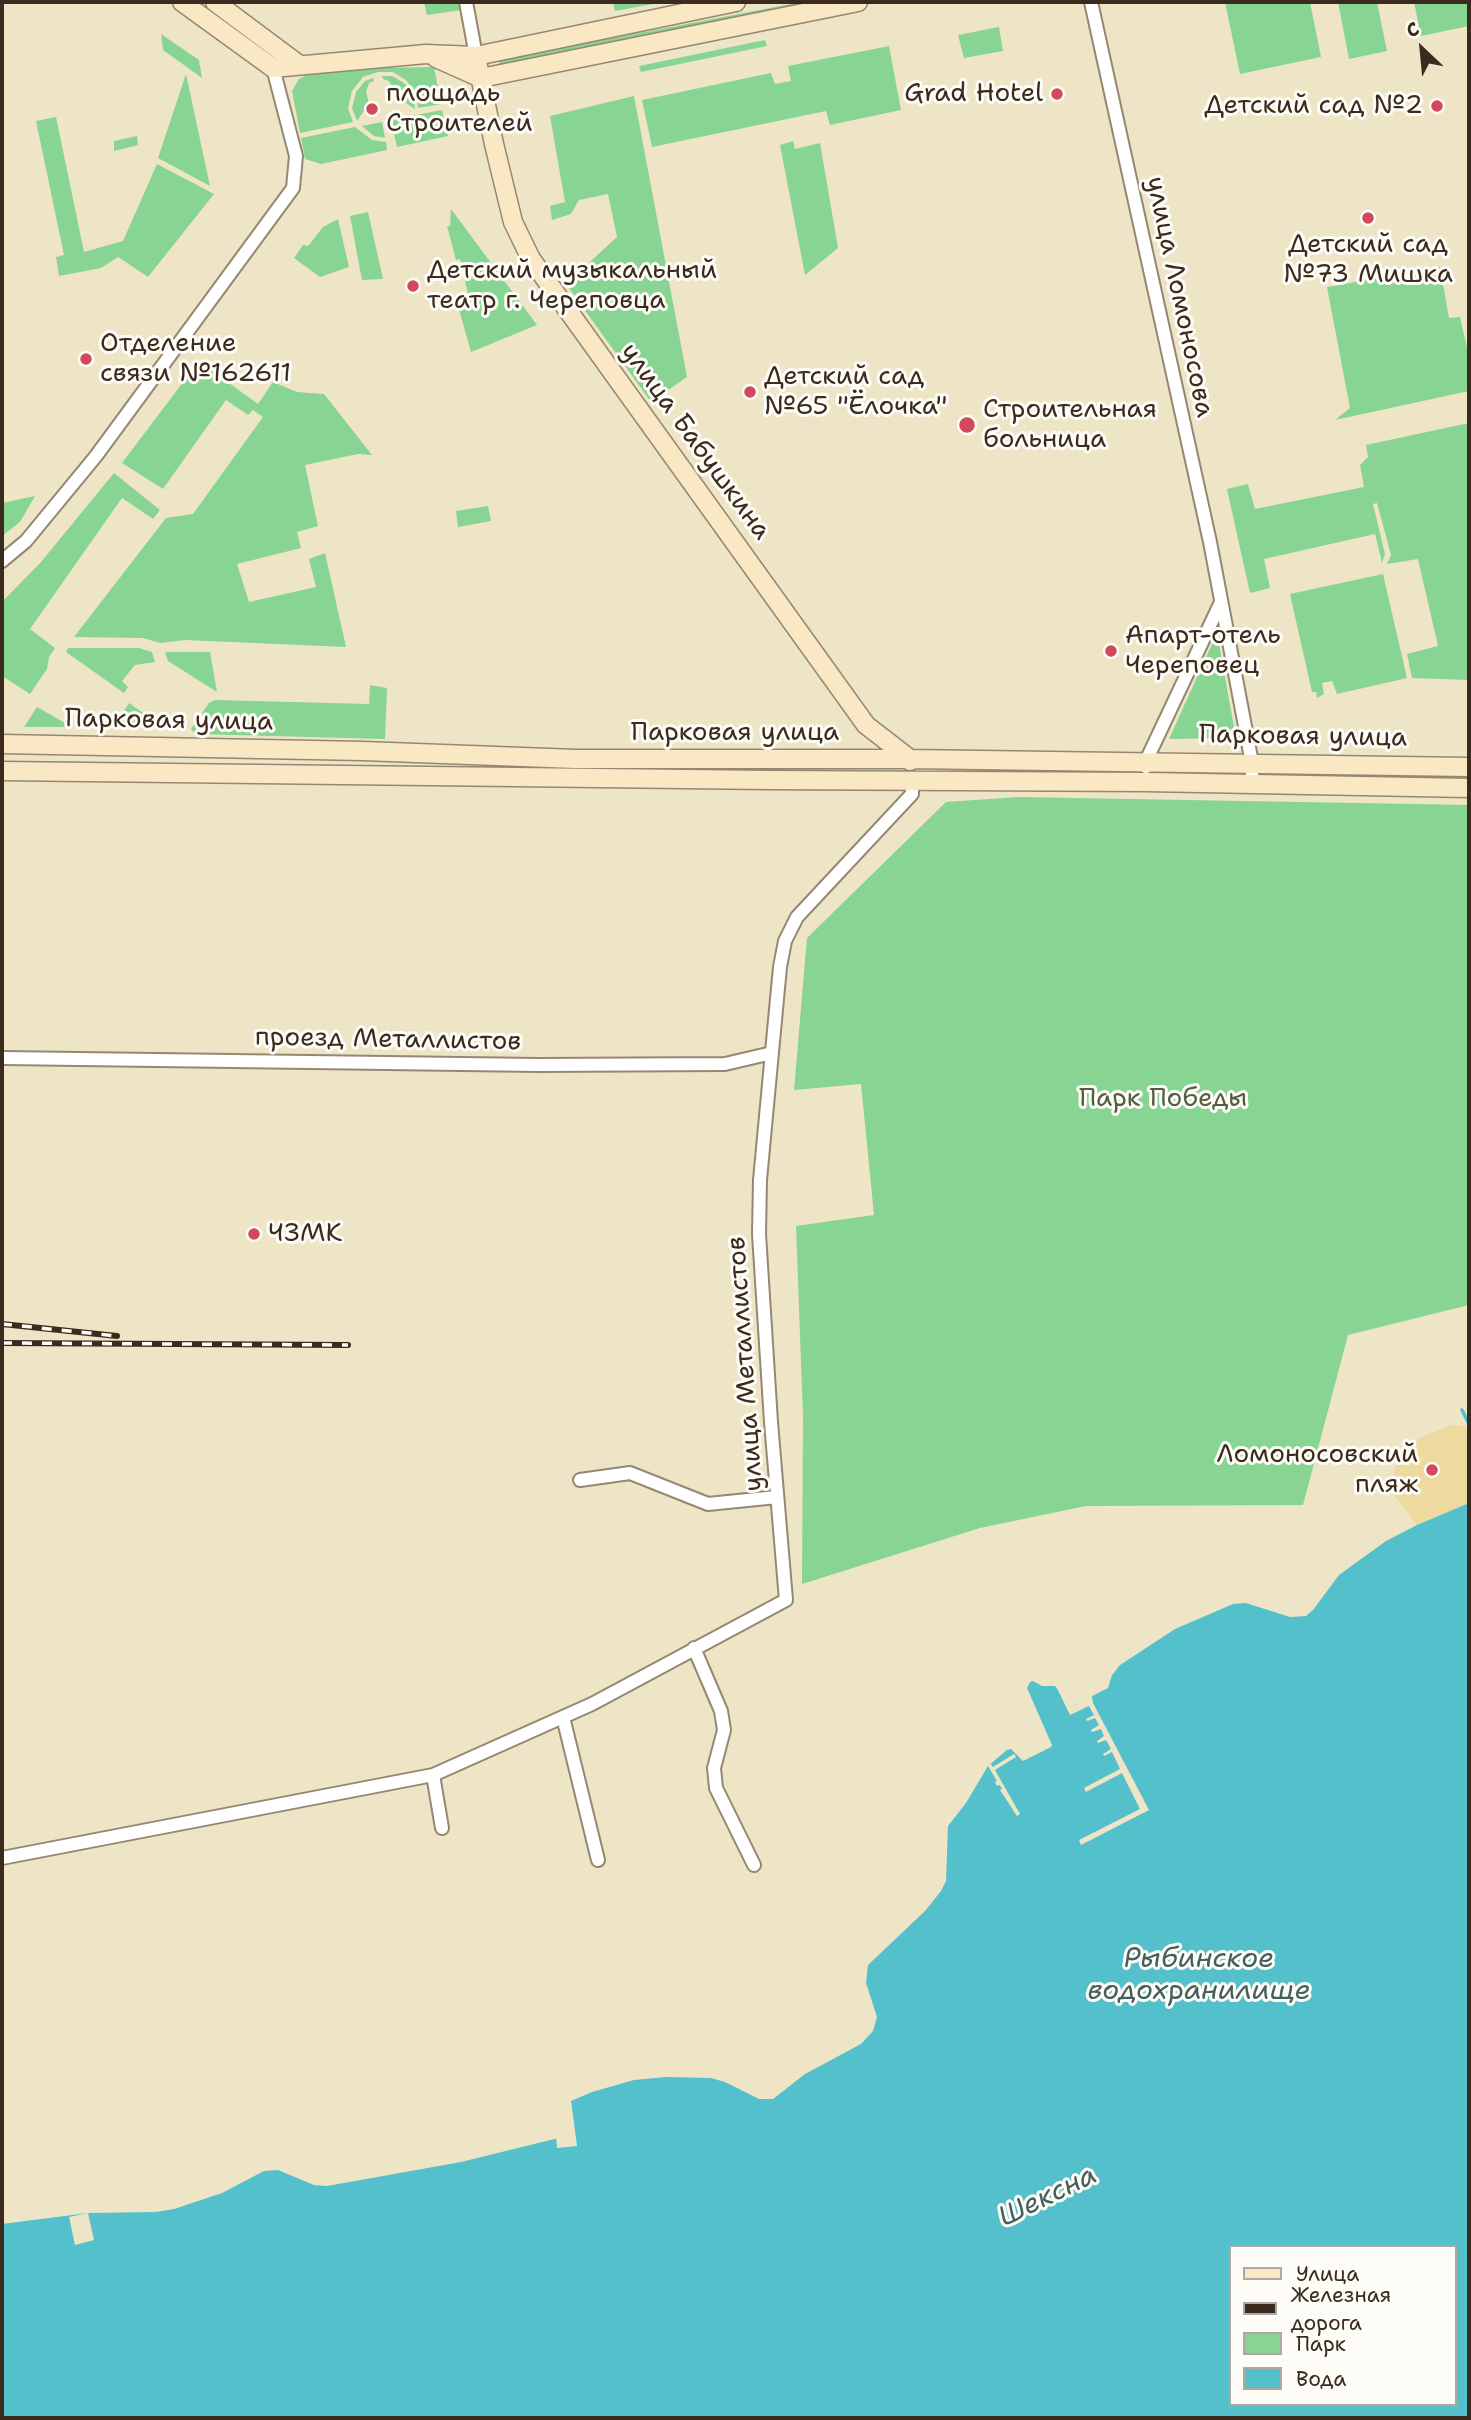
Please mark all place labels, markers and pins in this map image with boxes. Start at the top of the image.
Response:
place label: площадь Строителей [386,78,533,140]
place label: Grad Hotel [904,78,1043,110]
marker: Grad Hotel [1049,86,1065,102]
place label: Детский сад №2 [1204,90,1423,122]
marker: Детский сад №2 [1429,98,1445,114]
marker: площадь Строителей [364,101,380,117]
marker: Детский сад №73 Мишка [1360,210,1376,226]
place label: Детский сад №73 Мишка [1283,229,1453,290]
place label: Детский музыкальный театр г. Череповца [427,255,717,316]
marker: Детский музыкальный театр г. Череповца [405,278,421,294]
place label: Отделение связи №162611 [100,328,291,390]
marker: Отделение связи №162611 [78,351,94,367]
place label: Детский сад №65 "Ёлочка" [764,361,947,422]
marker: Детский сад №65 "Ёлочка" [742,384,758,400]
place label: Строительная больница [983,394,1157,456]
marker: Строительная больница [957,415,977,435]
place label: Апарт-отель Череповец [1125,620,1281,682]
marker: Апарт-отель Череповец [1103,643,1119,659]
place label: ЧЗМК [268,1218,342,1250]
marker: ЧЗМК [246,1226,262,1242]
place label: Ломоносовский пляж [1216,1439,1418,1500]
marker: Ломоносовский пляж [1424,1462,1440,1478]

